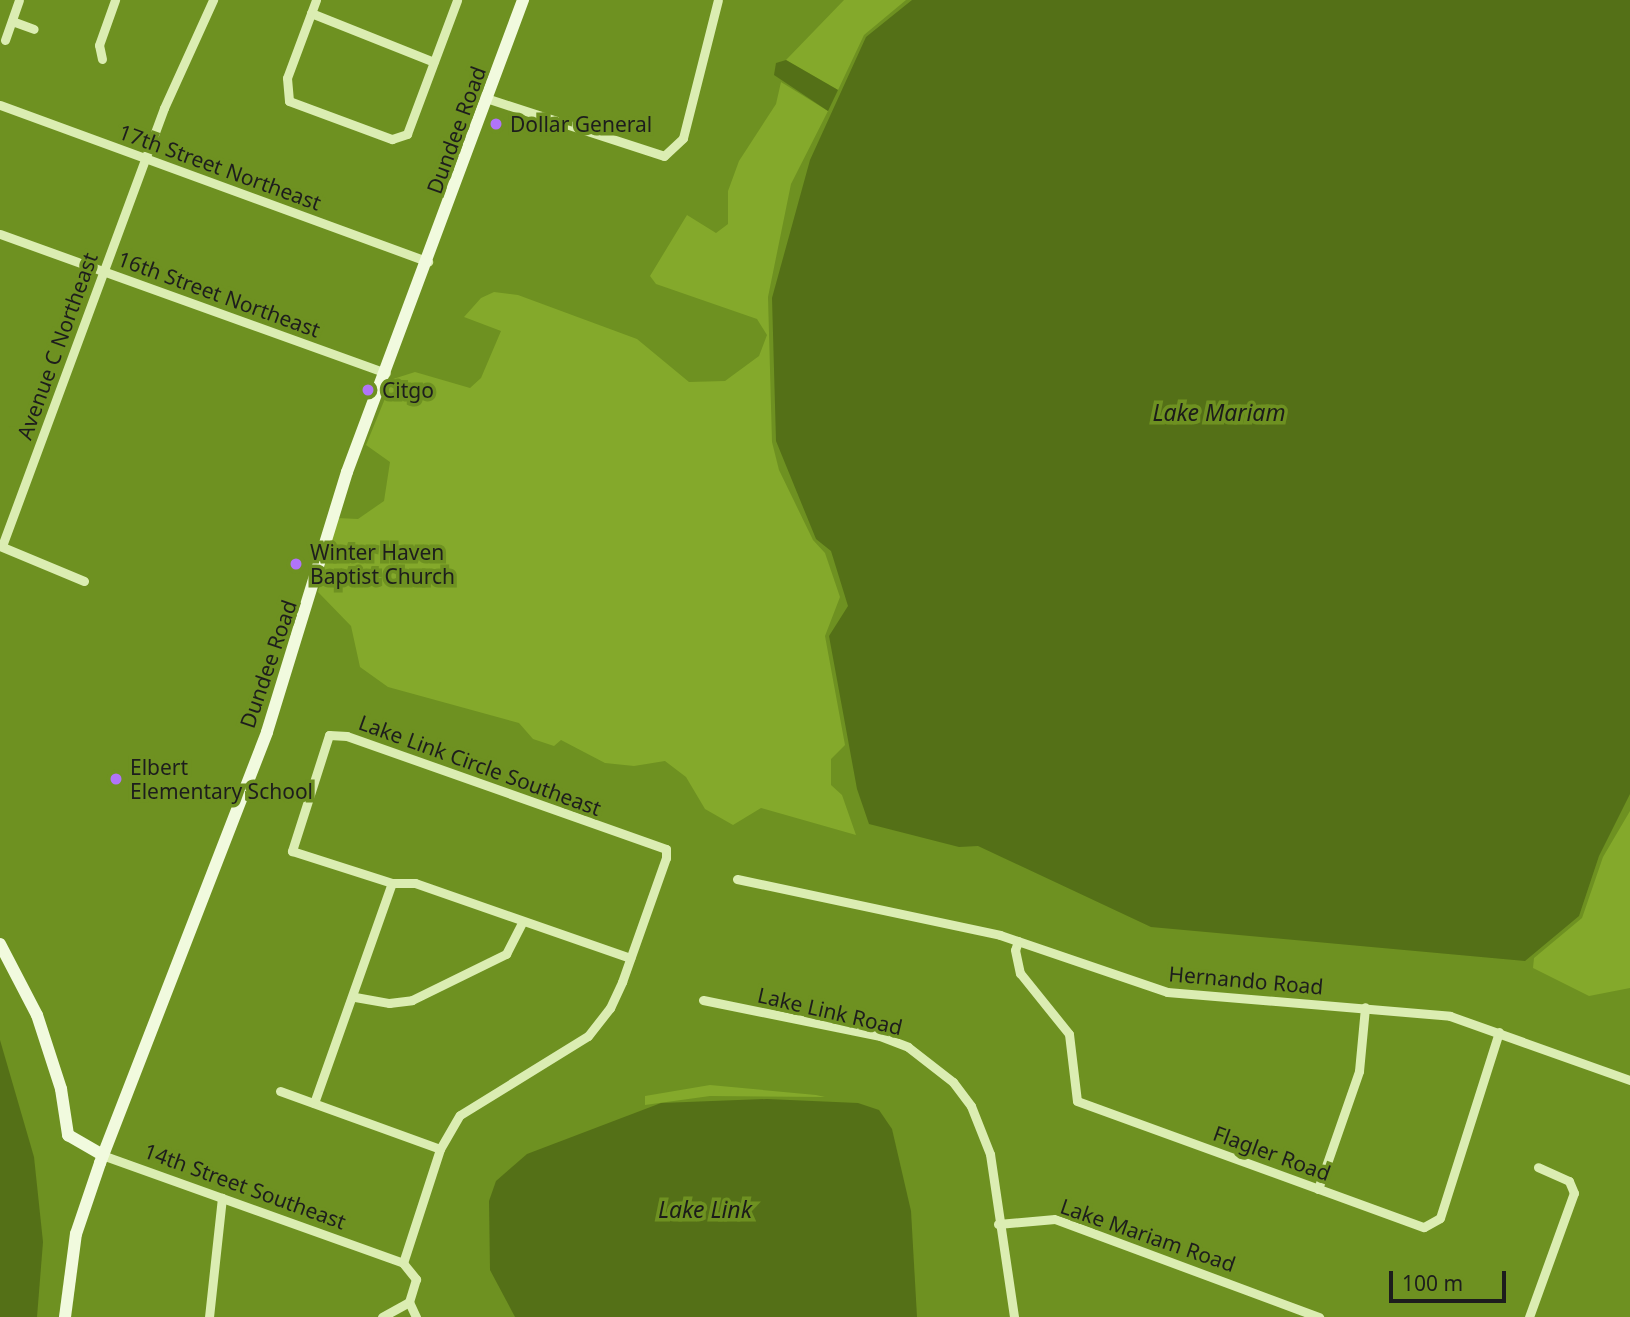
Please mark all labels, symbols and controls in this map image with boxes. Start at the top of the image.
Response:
street label: Dundee Road [421,63,491,197]
place label: Dollar General [510,111,652,137]
marker: Dollar General [488,116,504,132]
street label: 17th Street Northeast [115,119,325,215]
street label: 16th Street Northeast [114,246,324,342]
street label: Avenue C Northeast [11,249,103,443]
place label: Citgo [382,377,434,403]
marker: Citgo [360,382,376,398]
water label: Lake Mariam [1152,398,1286,426]
place label: Winter Haven Baptist Church [310,539,455,589]
marker: Winter Haven Baptist Church [288,556,304,572]
street label: Dundee Road [234,597,302,731]
street label: Lake Link Circle Southeast [355,709,605,821]
place label: Elbert Elementary School [130,754,313,804]
marker: Elbert Elementary School [108,771,124,787]
street label: Hernando Road [1168,961,1324,999]
street label: Lake Link Road [755,982,905,1040]
street label: Flagler Road [1210,1120,1334,1186]
street label: 14th Street Southeast [141,1138,349,1234]
street label: Lake Mariam Road [1057,1193,1239,1277]
water label: Lake Link [658,1195,752,1223]
scale bar [1392,1258,1509,1302]
text: 100 m [1402,1269,1463,1297]

